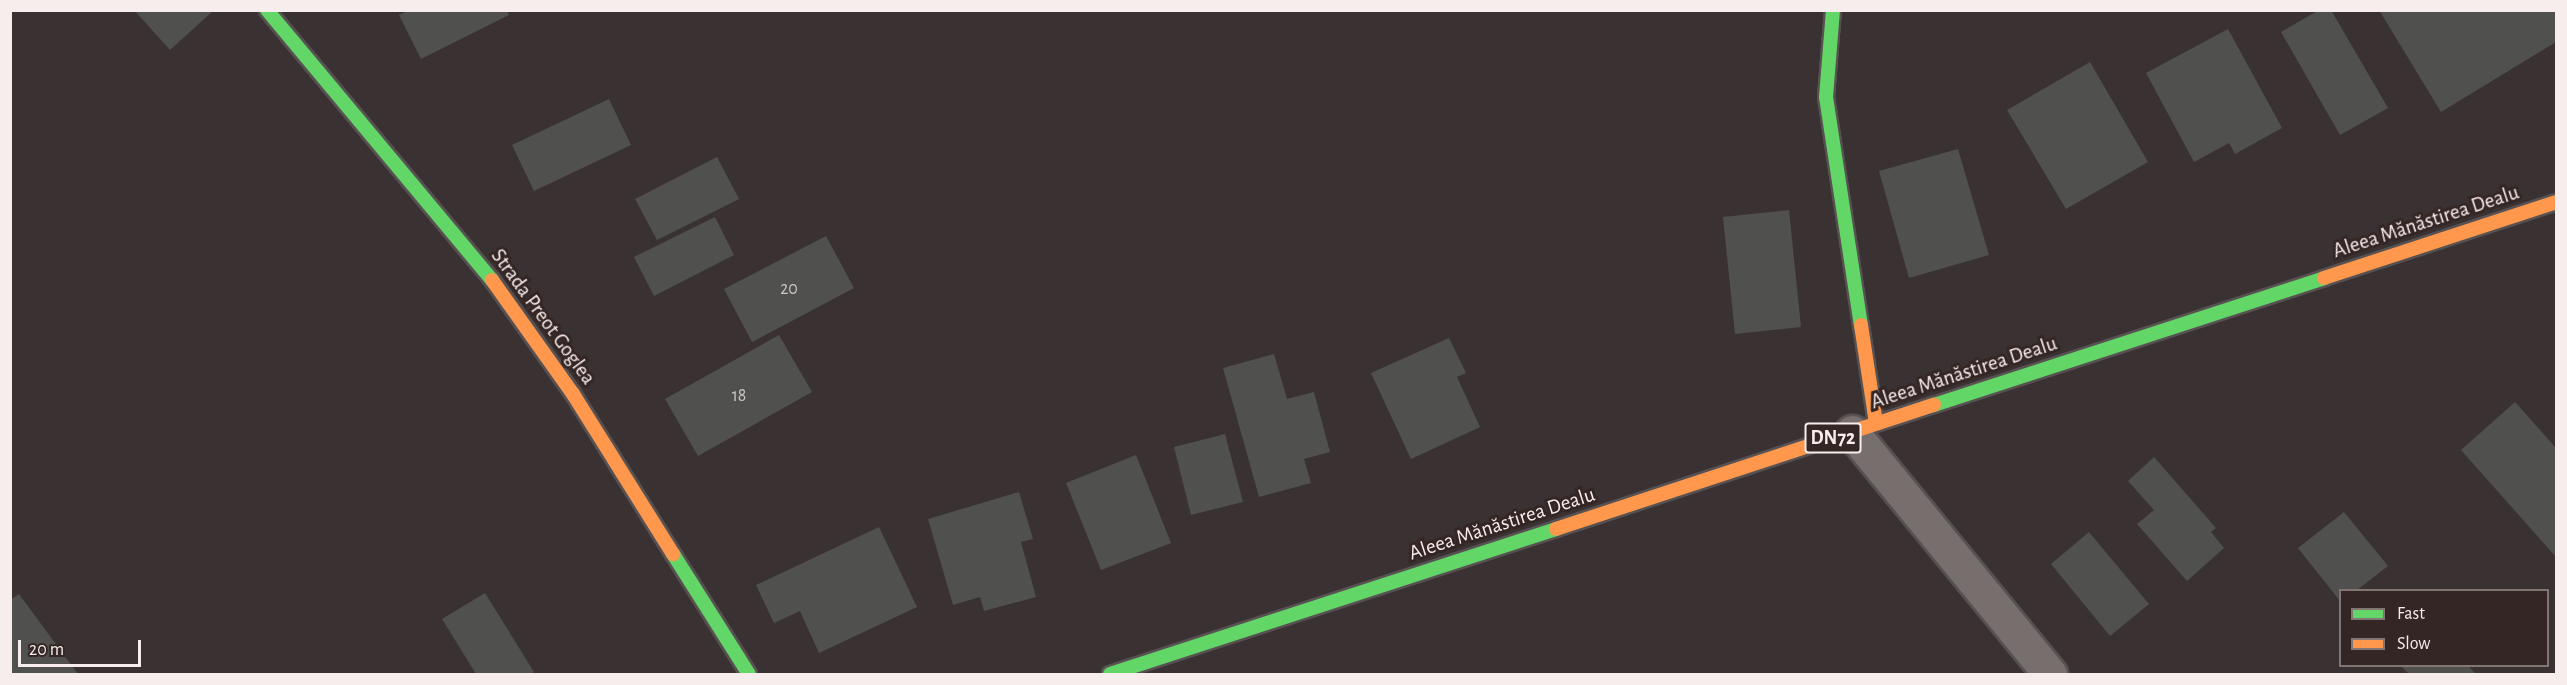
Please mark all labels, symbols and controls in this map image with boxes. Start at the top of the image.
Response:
street label: Aleea Mănăstirea Dealu [2330,180,2522,264]
street label: Strada Preot Goglea [485,244,601,390]
house number: 20 [780,278,798,300]
street label: Aleea Mănăstirea Dealu [1868,331,2060,415]
house number: 18 [732,385,746,407]
road number: DN72 [1804,421,1862,455]
street label: Aleea Mănăstirea Dealu [1406,482,1598,566]
legend [2339,589,2549,667]
text: Fast [2397,605,2425,623]
scale bar [21,628,144,666]
text: Slow [2397,635,2430,653]
text: 20 m [29,641,64,659]

